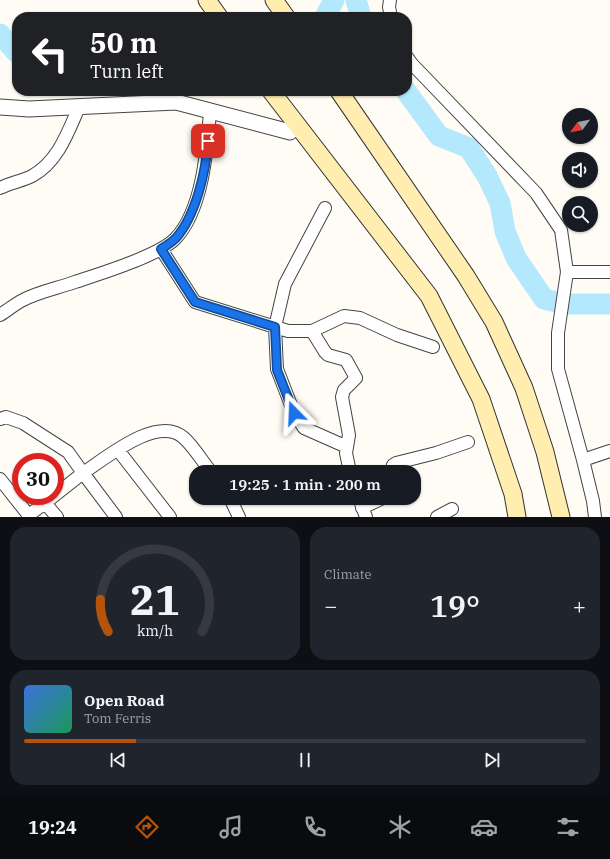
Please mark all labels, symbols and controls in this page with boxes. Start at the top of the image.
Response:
text: 50 m [90,24,157,61]
icon: left [24,28,76,80]
text: Turn left [90,60,164,83]
north arrow [562,108,598,144]
map controls [562,108,598,232]
pin [191,124,225,158]
icon: arrive [197,130,219,152]
button: sound [562,152,598,188]
button: search [562,196,598,232]
position arrow [273,392,315,434]
speed limit sign: 30 [12,453,64,505]
text: 19:25 · 1 min · 200 m [229,475,381,494]
text: Climate [324,566,371,583]
text: 21 [130,571,180,625]
text: 19° [430,586,480,625]
text: − [324,591,337,620]
text: + [573,591,586,620]
text: km/h [137,620,173,639]
text: Open Road [84,691,164,710]
text: Tom Ferris [84,710,151,727]
icon: previous [107,749,129,771]
icon: pause [294,749,316,771]
icon: next [481,749,503,771]
icon: directions [133,813,161,841]
icon: music [217,813,245,841]
icon: phone [301,813,329,841]
icon: climate [386,813,414,841]
icon: car [470,813,498,841]
icon: filters [554,813,582,841]
text: 19:24 [28,816,77,839]

